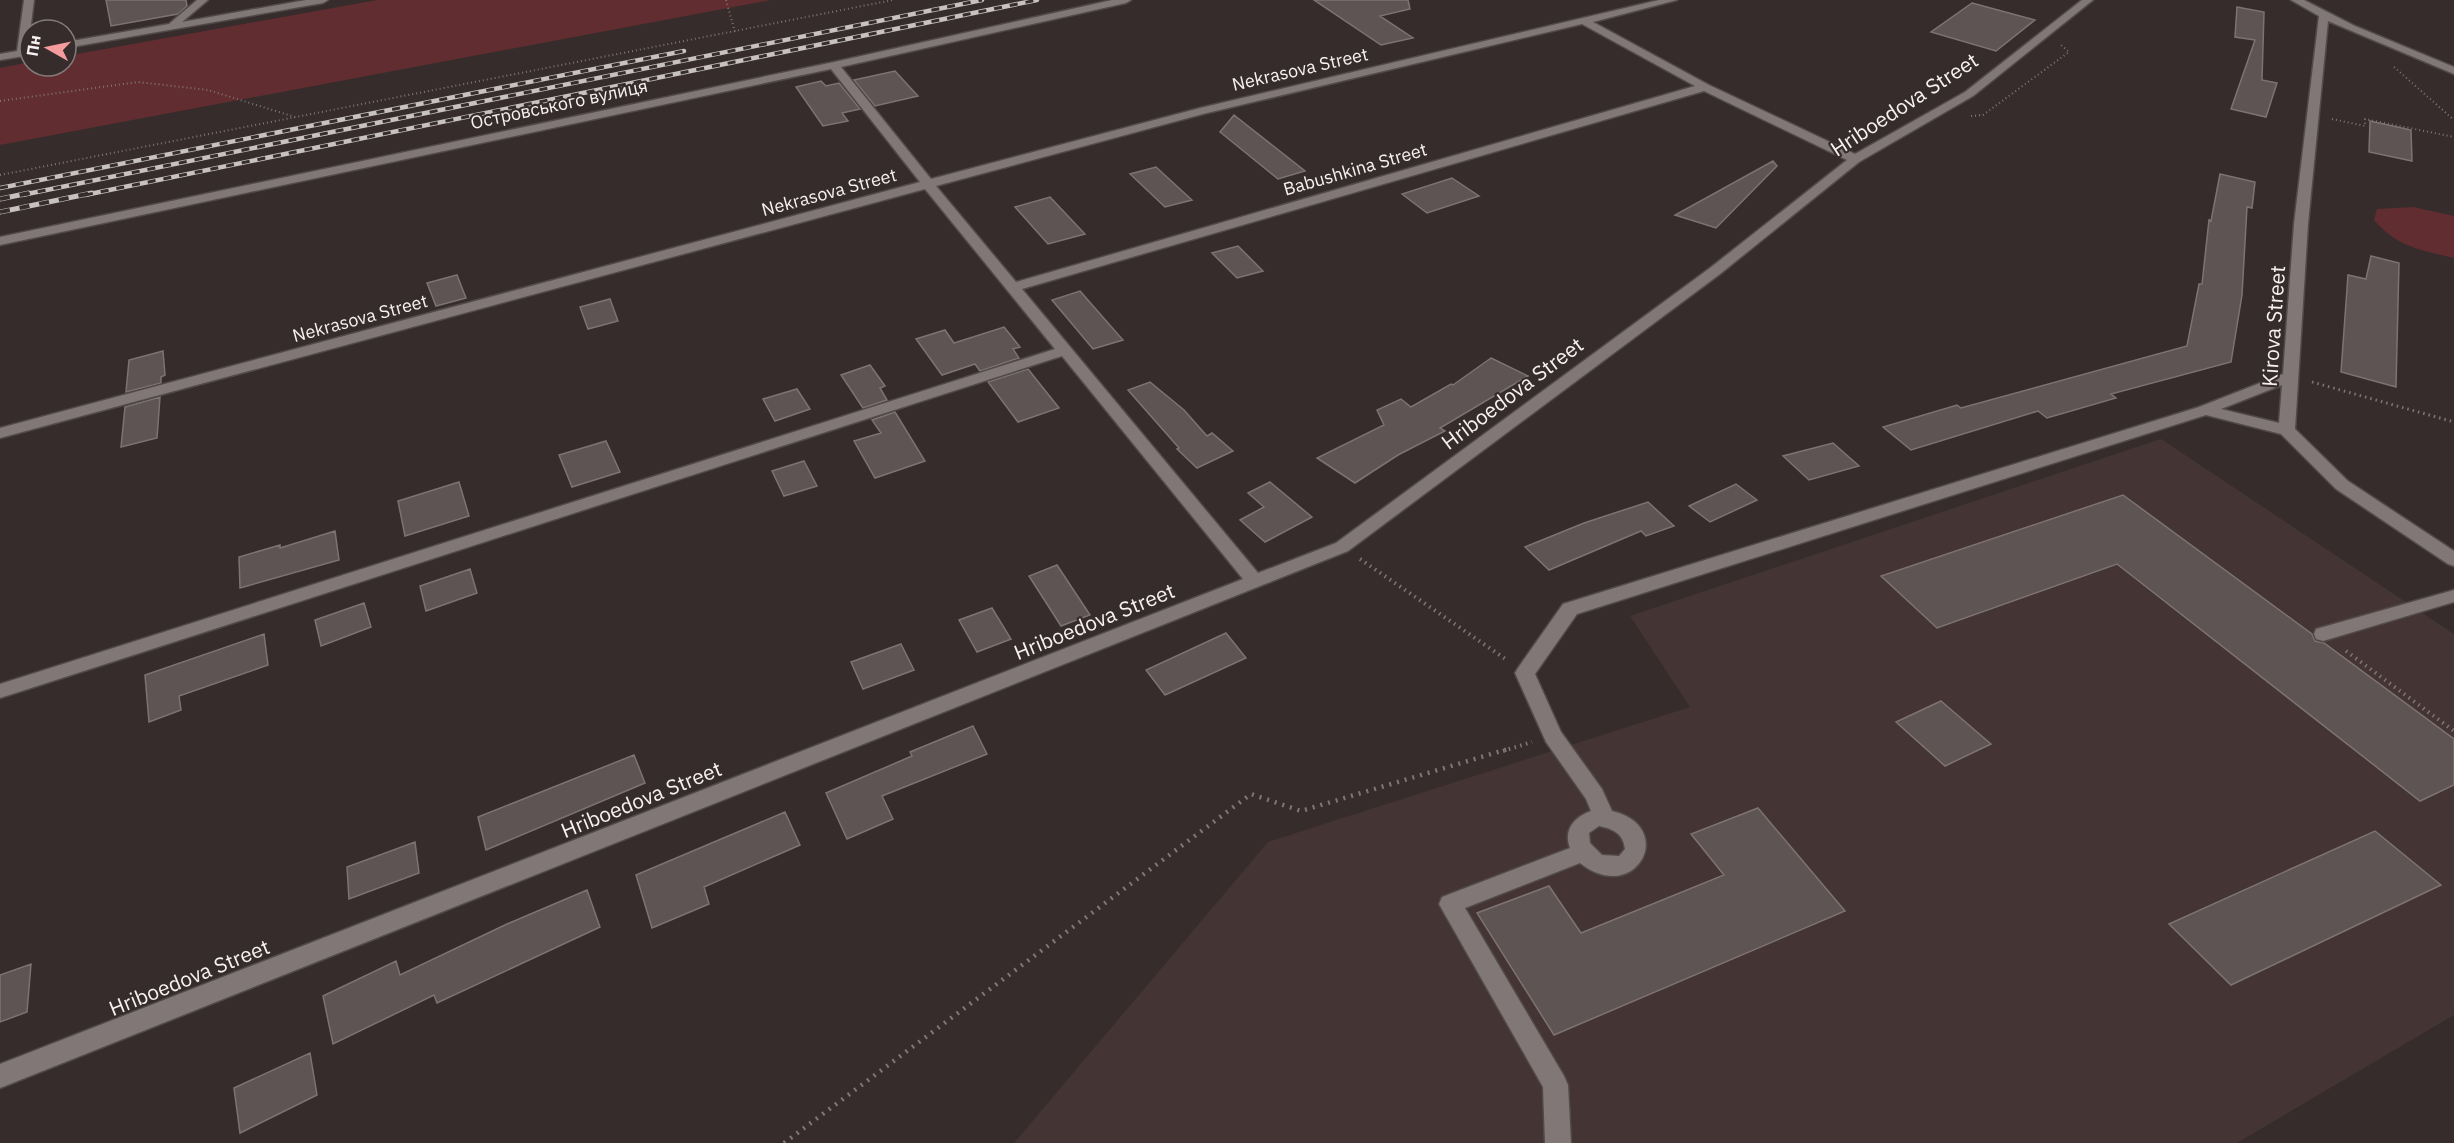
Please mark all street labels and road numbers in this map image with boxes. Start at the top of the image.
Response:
street label: Nekrasova Street [1230,42,1370,96]
street label: Hriboedova Street [1825,46,1983,162]
street label: Островського вулиця [468,74,650,134]
street label: Babushkina Street [1280,137,1430,201]
street label: Nekrasova Street [759,163,899,221]
street label: Kirova Street [2255,264,2291,388]
street label: Nekrasova Street [290,289,430,347]
street label: Hriboedova Street [1435,330,1589,456]
street label: Hriboedova Street [1009,576,1179,666]
street label: Hriboedova Street [556,754,726,844]
street label: Hriboedova Street [104,932,274,1022]

